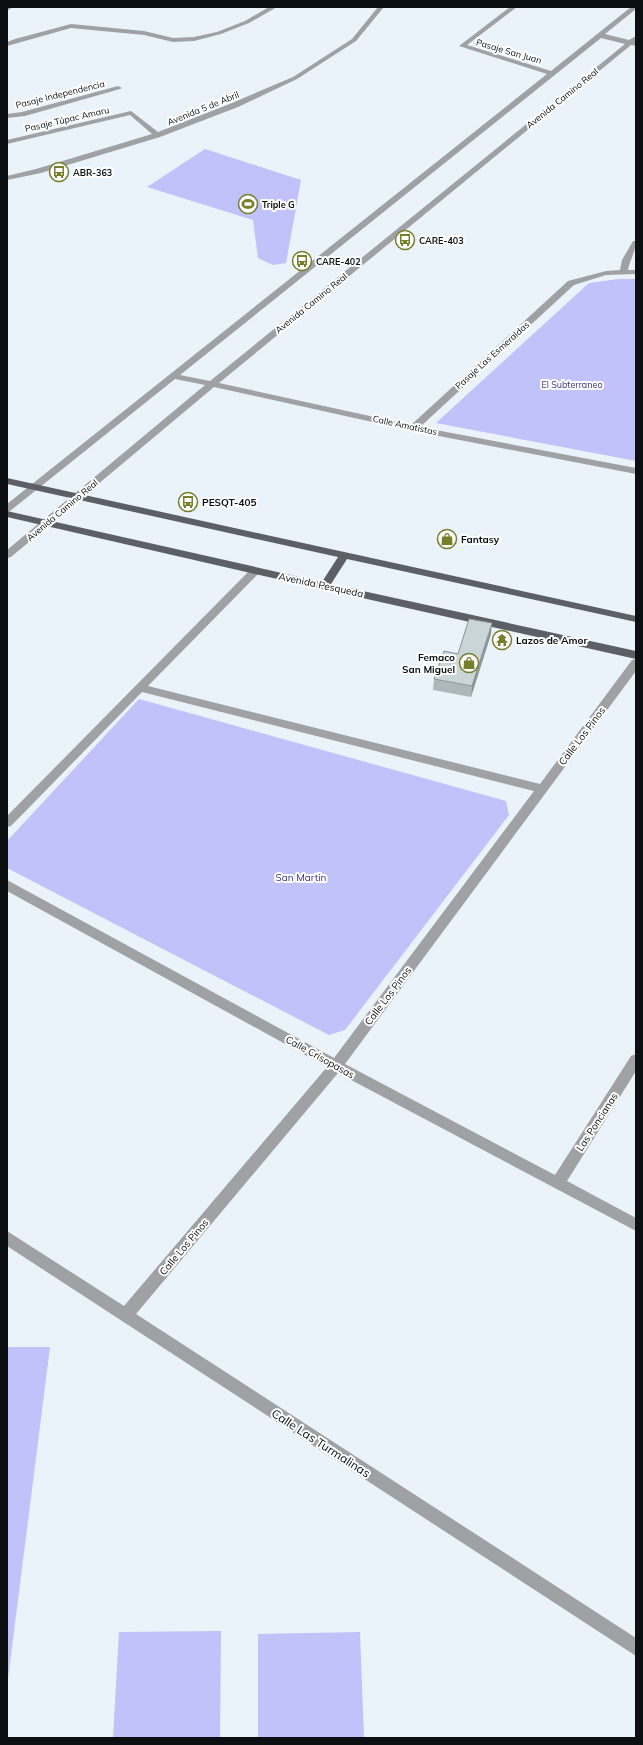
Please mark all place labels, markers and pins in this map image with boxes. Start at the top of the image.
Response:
bus stop icon: ABR-363 [48,161,70,183]
place label: ABR-363 [73,167,112,178]
sports icon: Triple G [237,193,259,215]
place label: Triple G [262,199,295,210]
bus stop icon: CARE-403 [394,229,416,251]
place label: CARE-403 [419,235,464,246]
bus stop icon: CARE-402 [291,250,313,272]
place label: CARE-402 [316,256,361,267]
bus stop icon: PESQT-405 [177,491,199,513]
place label: PESQT-405 [202,496,257,509]
shop icon: Fantasy [436,528,458,550]
place label: Fantasy [461,533,500,546]
temple icon: Lazos de Amor [491,629,513,651]
place label: Lazos de Amor [516,634,587,647]
place label: Femaco San Miguel [402,651,455,676]
shop icon: Femaco San Miguel [458,652,480,674]

